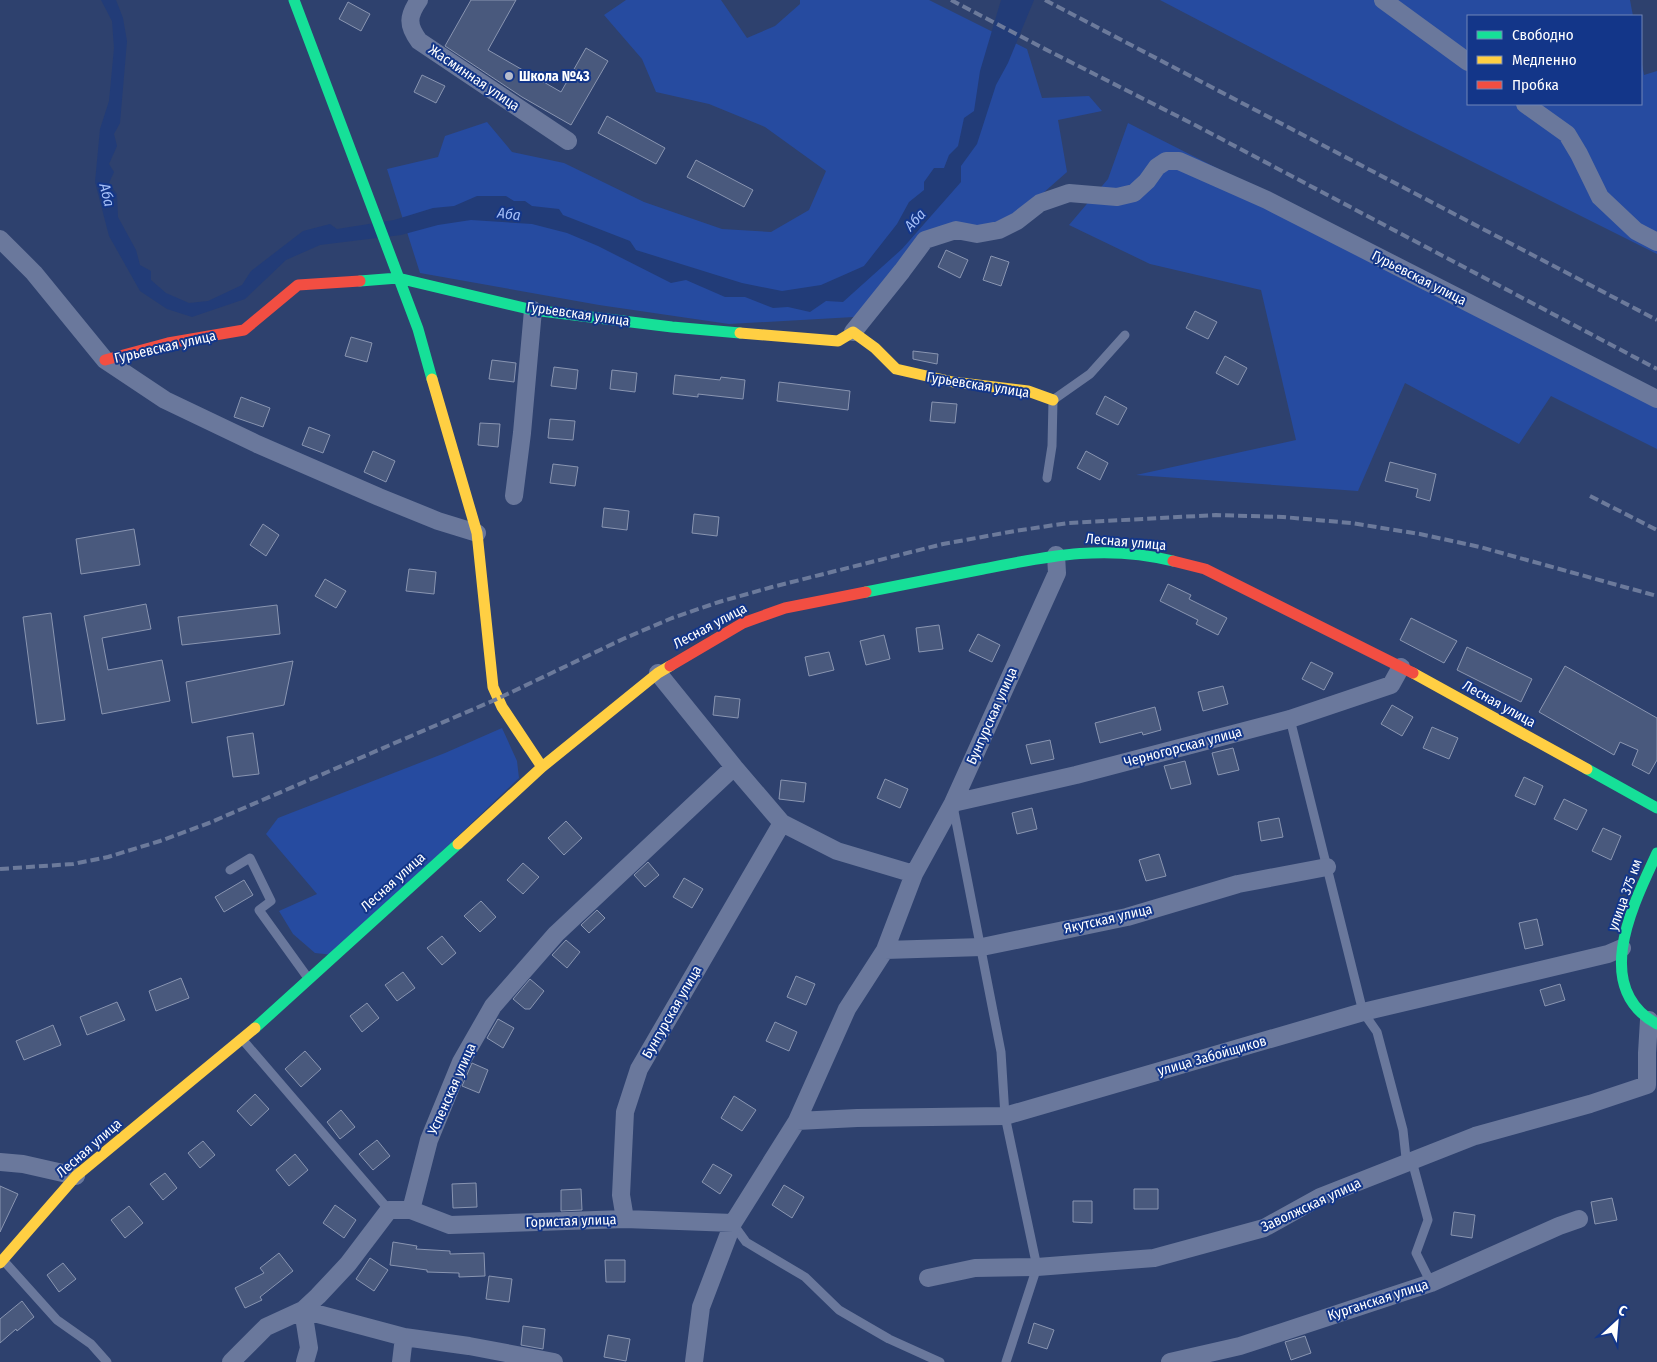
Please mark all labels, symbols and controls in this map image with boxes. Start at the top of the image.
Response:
legend [1467,15,1642,105]
text: Свободно [1512,26,1574,44]
street label: Жасминная улица [425,41,523,115]
text: Медленно [1512,51,1577,69]
place label: Школа №43 [519,68,590,85]
marker: Школа №43 [503,70,515,82]
text: Пробка [1512,76,1559,94]
water label: Аба [95,180,119,209]
water label: Аба [495,204,522,224]
water label: Аба [900,205,930,235]
street label: Гурьевская улица [1369,247,1469,309]
street label: Гурьевская улица [525,298,631,330]
street label: Гурьевская улица [112,327,218,367]
street label: Гурьевская улица [925,368,1031,402]
street label: Лесная улица [1085,530,1167,554]
street label: Лесная улица [670,599,750,652]
street label: Бунгурская улица [963,665,1021,767]
street label: Лесная улица [1460,677,1539,731]
street label: Черногорская улица [1122,723,1244,771]
street label: Лесная улица [357,849,429,915]
street label: улица 375 км [1604,857,1646,933]
street label: Якутская улица [1062,901,1154,937]
street label: Бунгурская улица [638,962,706,1062]
street label: улица Забойщиков [1156,1032,1268,1080]
street label: Успенская улица [424,1040,480,1138]
street label: Лесная улица [53,1115,125,1181]
street label: Заволжская улица [1258,1174,1364,1236]
street label: Гористая улица [525,1211,617,1231]
street label: Курганская улица [1326,1276,1431,1324]
north arrow [1592,1297,1642,1347]
text: С [1615,1302,1630,1320]

